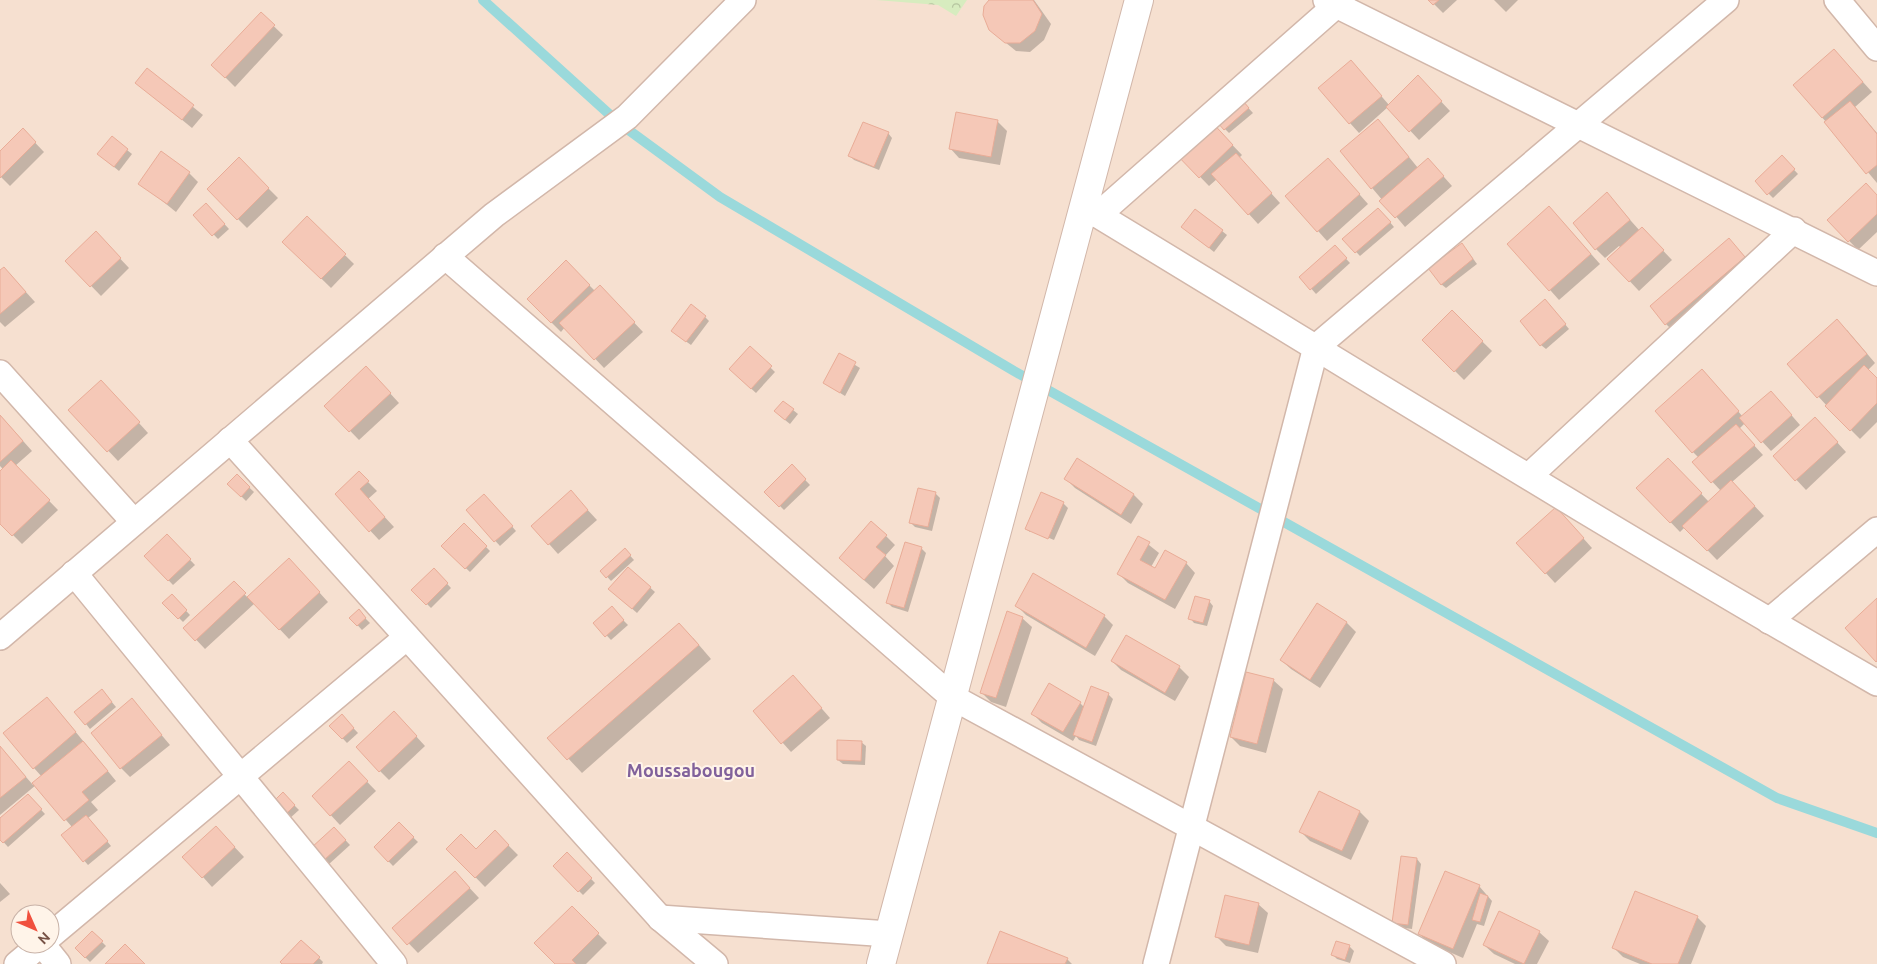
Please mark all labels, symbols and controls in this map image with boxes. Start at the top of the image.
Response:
district label: Moussabougou [627,760,755,780]
north arrow [10,904,60,954]
text: N [35,929,54,948]

